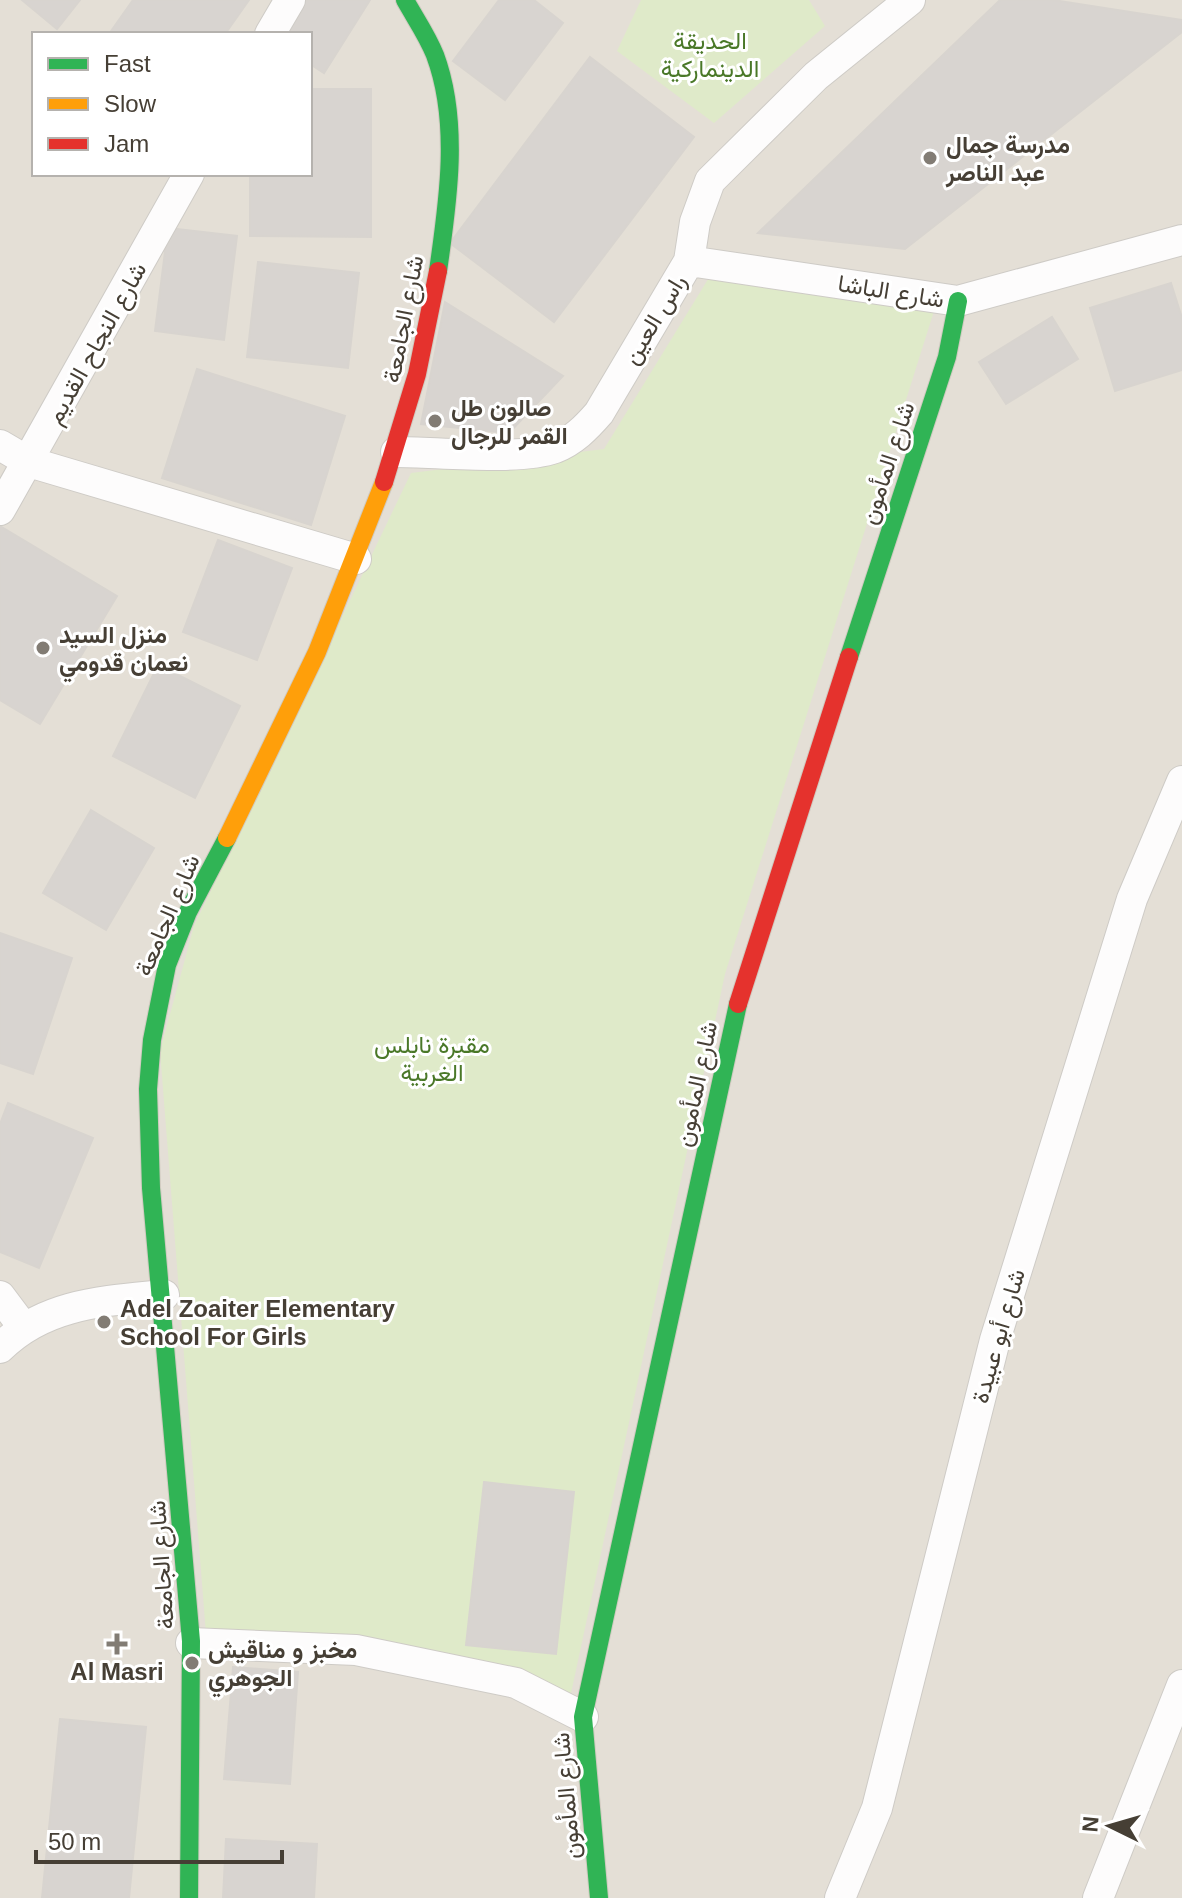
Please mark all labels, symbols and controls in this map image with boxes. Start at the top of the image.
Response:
park label: الحديقة الدينماركية [661,27,759,84]
legend [32,32,312,176]
text: Fast [104,50,151,77]
text: Slow [104,90,157,117]
text: Jam [104,130,149,157]
place label: مدرسة جمال عبد الناصر [945,131,1070,188]
marker: مدرسة جمال عبد الناصر [921,149,939,167]
street label: شارع الجامعة [377,253,432,385]
street label: شارع النجاح القديم [40,257,154,430]
street label: راس العين [617,269,693,370]
street label: شارع الباشا [835,269,946,316]
place label: صالون طل القمر للرجال [451,394,568,451]
street label: شارع المأمون [855,398,922,529]
marker: صالون طل القمر للرجال [426,412,444,430]
place label: منزل السيد نعمان قدومي [59,621,188,683]
marker: منزل السيد نعمان قدومي [34,639,52,657]
street label: شارع الجامعة [129,850,207,981]
street label: شارع المأمون [670,1019,725,1150]
park label: مقبرة نابلس الغربية [374,1031,490,1088]
street label: شارع أبو عبيدة [966,1266,1033,1407]
place label: Adel Zoaiter Elementary School For Girls [120,1295,395,1350]
marker: Adel Zoaiter Elementary School For Girls [95,1313,113,1331]
street label: شارع الجامعة [143,1499,182,1630]
marker: Al Masri [108,1635,126,1653]
place label: مخبز و مناقيش الجوهري [208,1636,357,1698]
marker: مخبز و مناقيش الجوهري [183,1654,201,1672]
place label: Al Masri [70,1658,164,1685]
street label: شارع المأمون [547,1731,588,1861]
north arrow [1070,1786,1150,1866]
scale bar [36,1814,282,1864]
text: N [1077,1815,1104,1833]
text: 50 m [48,1828,101,1855]

